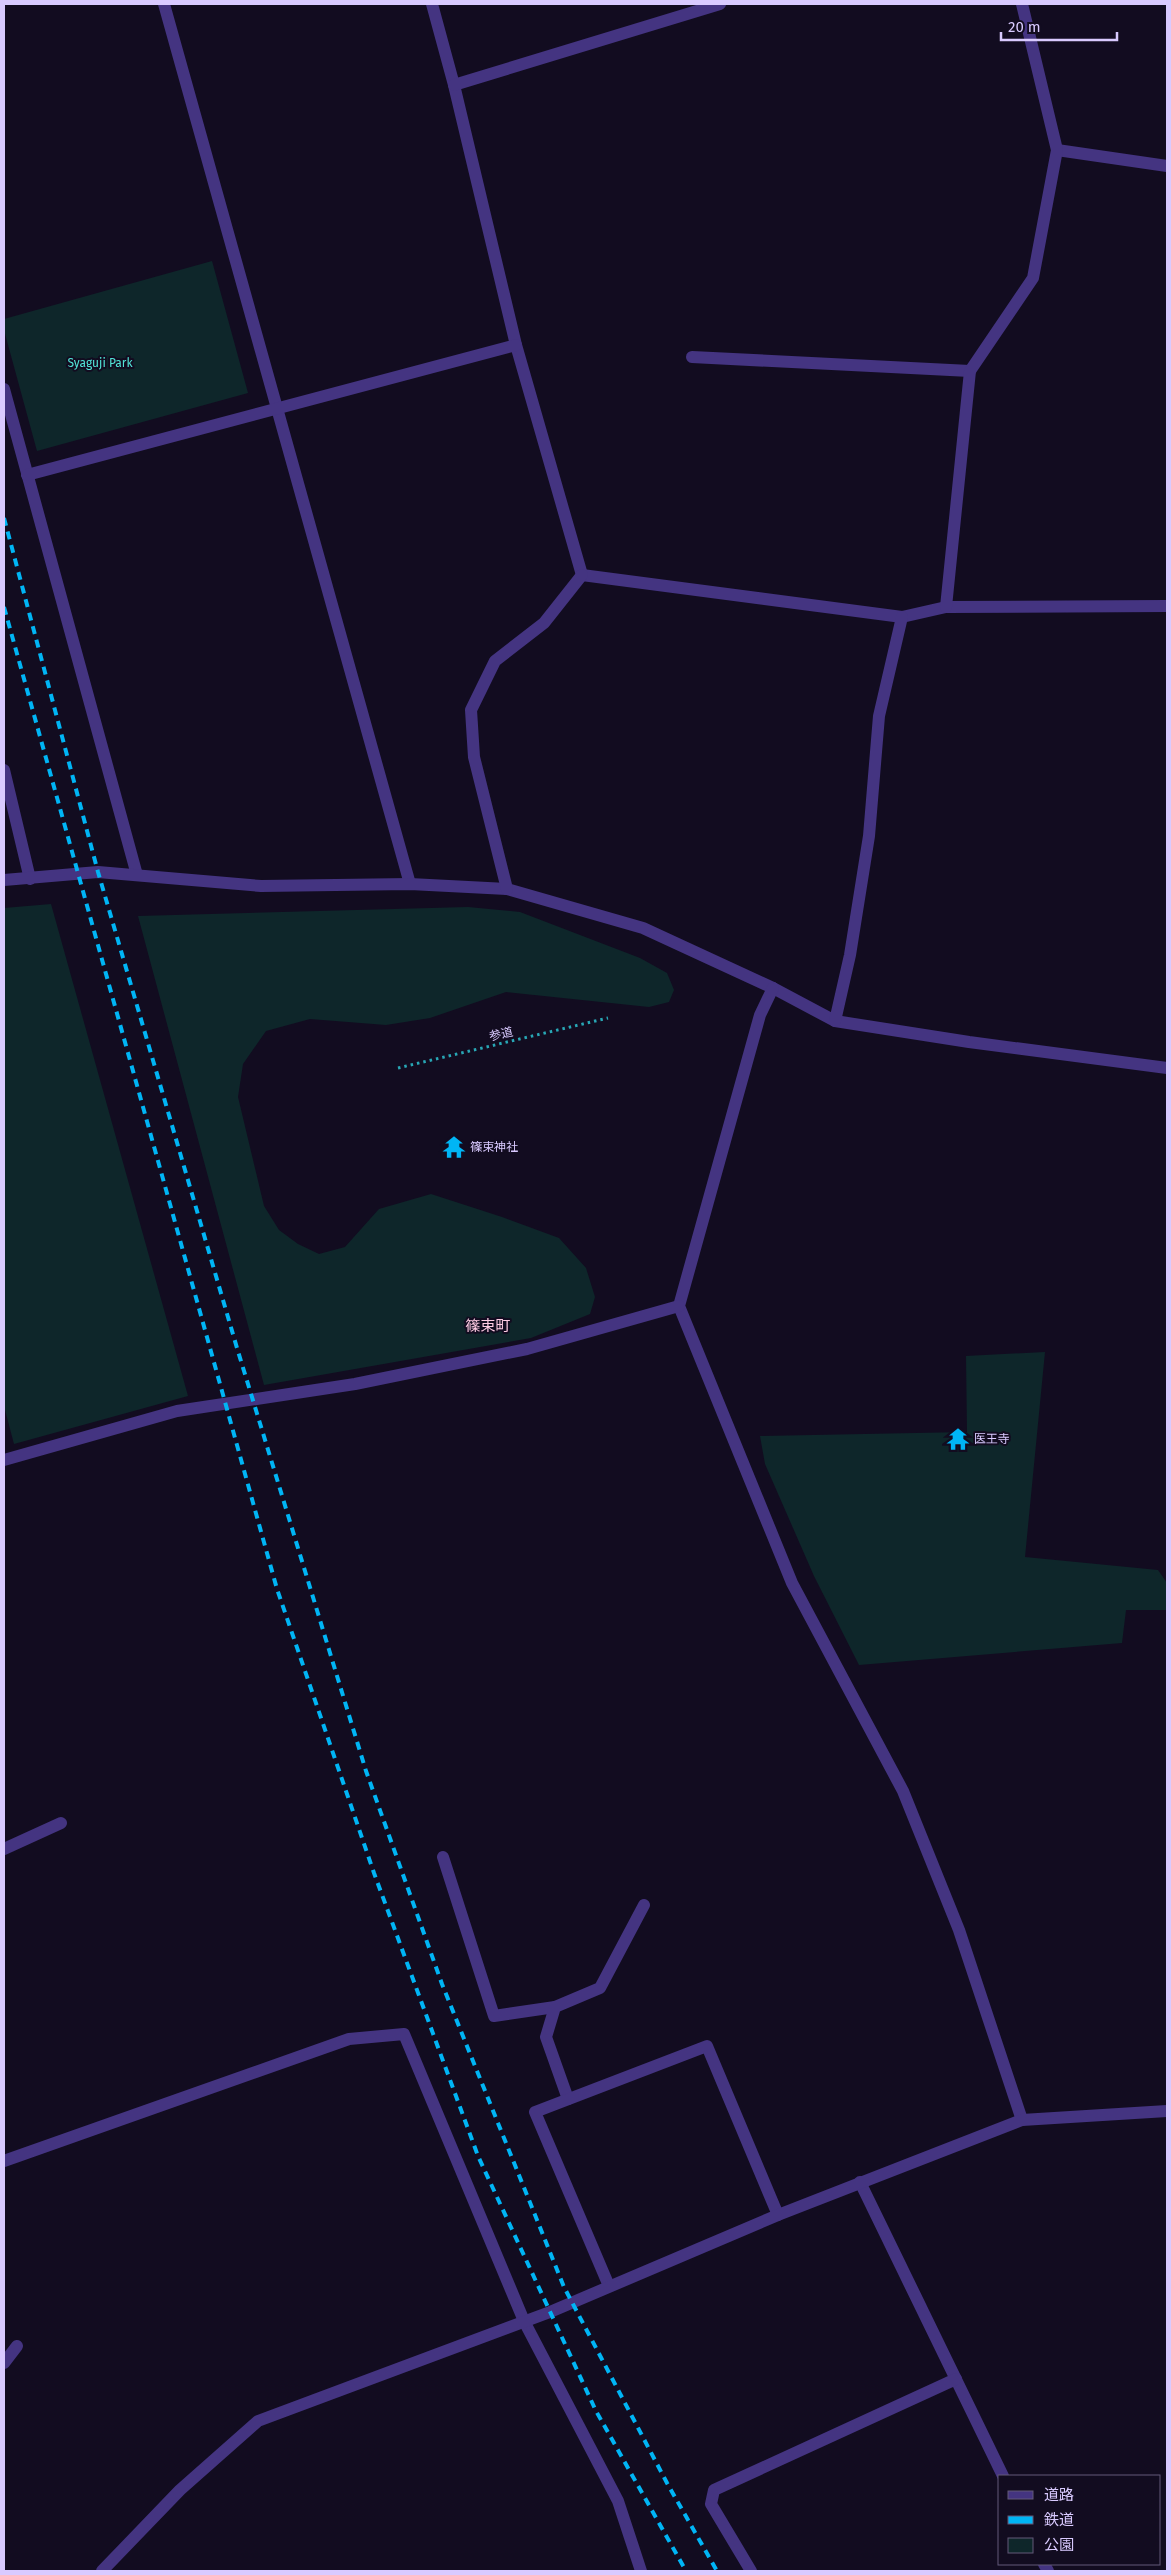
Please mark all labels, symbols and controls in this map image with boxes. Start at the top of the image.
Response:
scale bar [1001,10,1117,42]
text: 20 m [1008,18,1041,36]
park label: Syaguji Park [67,356,133,370]
street label: 参道 [488,1024,514,1044]
temple icon: 篠束神社 [441,1134,467,1160]
place label: 篠束神社 [470,1140,518,1154]
district label: 篠束町 [465,1317,511,1335]
temple icon: 医王寺 [945,1426,971,1452]
place label: 医王寺 [974,1432,1010,1446]
legend [998,2475,1161,2565]
text: 道路 [1044,2486,1074,2504]
text: 鉄道 [1044,2511,1074,2529]
text: 公園 [1044,2536,1074,2554]

